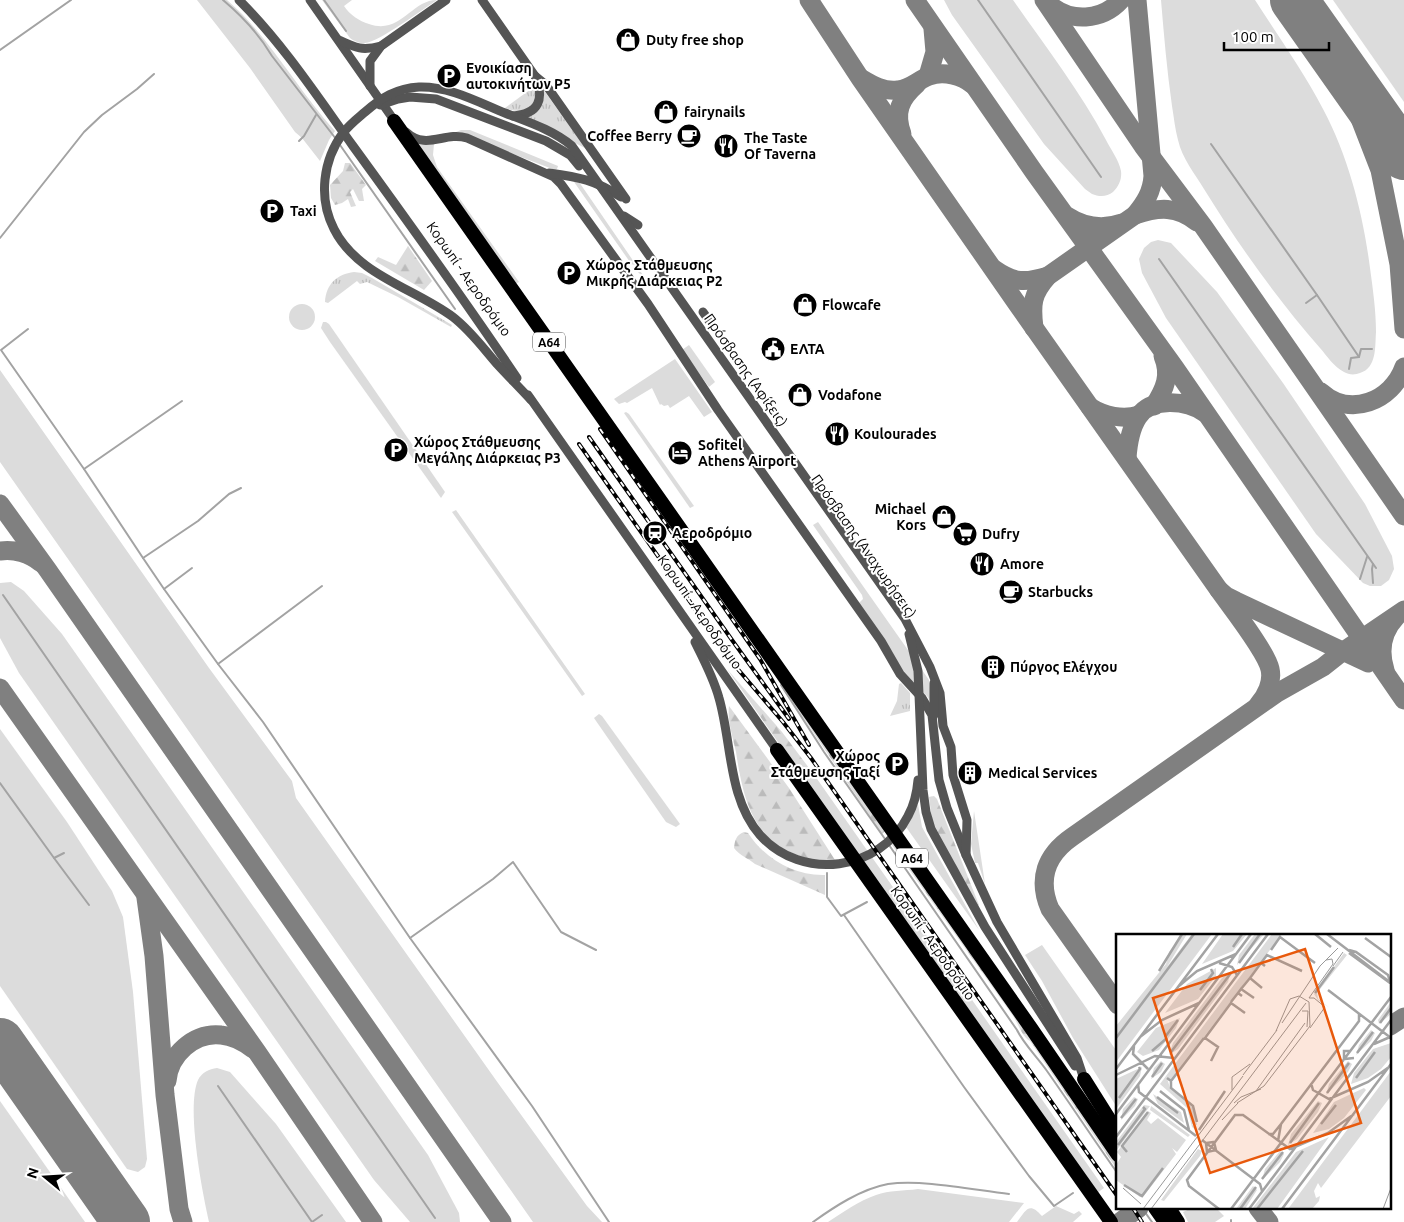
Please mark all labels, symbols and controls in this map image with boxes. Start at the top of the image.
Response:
scale bar [1224,20,1329,52]
shop icon: Duty free shop [615,27,641,53]
text: 100 m [1232,28,1274,45]
place label: Duty free shop [646,32,744,48]
place label: Ενοικίαση αυτοκινήτων P5 [466,60,571,92]
parking icon: Ενοικίαση αυτοκινήτων P5 [436,63,462,89]
shop icon: fairynails [653,99,679,125]
place label: fairynails [684,104,746,120]
cafe icon: Coffee Berry [676,123,702,149]
place label: Coffee Berry [587,128,673,144]
place label: The Taste Of Taverna [744,130,816,162]
restaurant icon: The Taste Of Taverna [713,133,739,159]
parking icon: Taxi [259,198,285,224]
place label: Taxi [290,203,317,219]
street label: Κορωπί - Αεροδρόμιο [424,219,514,339]
place label: Χώρος Στάθμευσης Μικρής Διάρκειας P2 [586,257,723,289]
parking icon: Χώρος Στάθμευσης Μικρής Διάρκειας P2 [556,260,582,286]
shop icon: Flowcafe [792,292,818,318]
place label: Flowcafe [822,297,881,313]
street label: Πρόσβασης (Αφίξεις) [701,311,791,429]
road number: Α64 [533,332,565,352]
public building icon: ΕΛΤΑ [760,336,786,362]
place label: ΕΛΤΑ [790,341,825,357]
shop icon: Vodafone [787,382,813,408]
place label: Vodafone [818,387,882,403]
restaurant icon: Koulourades [824,421,850,447]
place label: Koulourades [854,426,937,442]
place label: Χώρος Στάθμευσης Μεγάλης Διάρκειας P3 [414,434,561,466]
parking icon: Χώρος Στάθμευσης Μεγάλης Διάρκειας P3 [383,437,409,463]
place label: Sofitel Athens Airport [698,437,796,469]
hotel icon: Sofitel Athens Airport [667,440,693,466]
street label: Πρόσβασης (Αναχωρήσεις) [808,471,920,621]
place label: Michael Kors [875,501,926,533]
shop icon: Michael Kors [931,504,957,530]
station icon: Αεροδρόμιο [642,520,668,546]
supermarket icon: Dufry [952,521,978,547]
place label: Αεροδρόμιο [672,525,752,541]
place label: Dufry [982,526,1020,542]
restaurant icon: Amore [969,551,995,577]
street label: Κορωπί - Αεροδρόμιο [655,552,745,672]
place label: Amore [1000,556,1044,572]
cafe icon: Starbucks [998,579,1024,605]
place label: Starbucks [1028,584,1093,600]
building icon: Πύργος Ελέγχου [980,654,1006,680]
place label: Πύργος Ελέγχου [1010,659,1117,675]
place label: Χώρος Στάθμευσης Ταξί [771,748,880,781]
parking icon: Χώρος Στάθμευσης Ταξί [884,751,910,777]
building icon: Medical Services [957,760,983,786]
place label: Medical Services [988,765,1098,781]
road number: Α64 [896,848,928,868]
street label: Κορωπί - Αεροδρόμιο [888,883,978,1003]
inset map [1116,934,1392,1210]
north arrow [20,1152,70,1202]
text: N [23,1166,42,1180]

